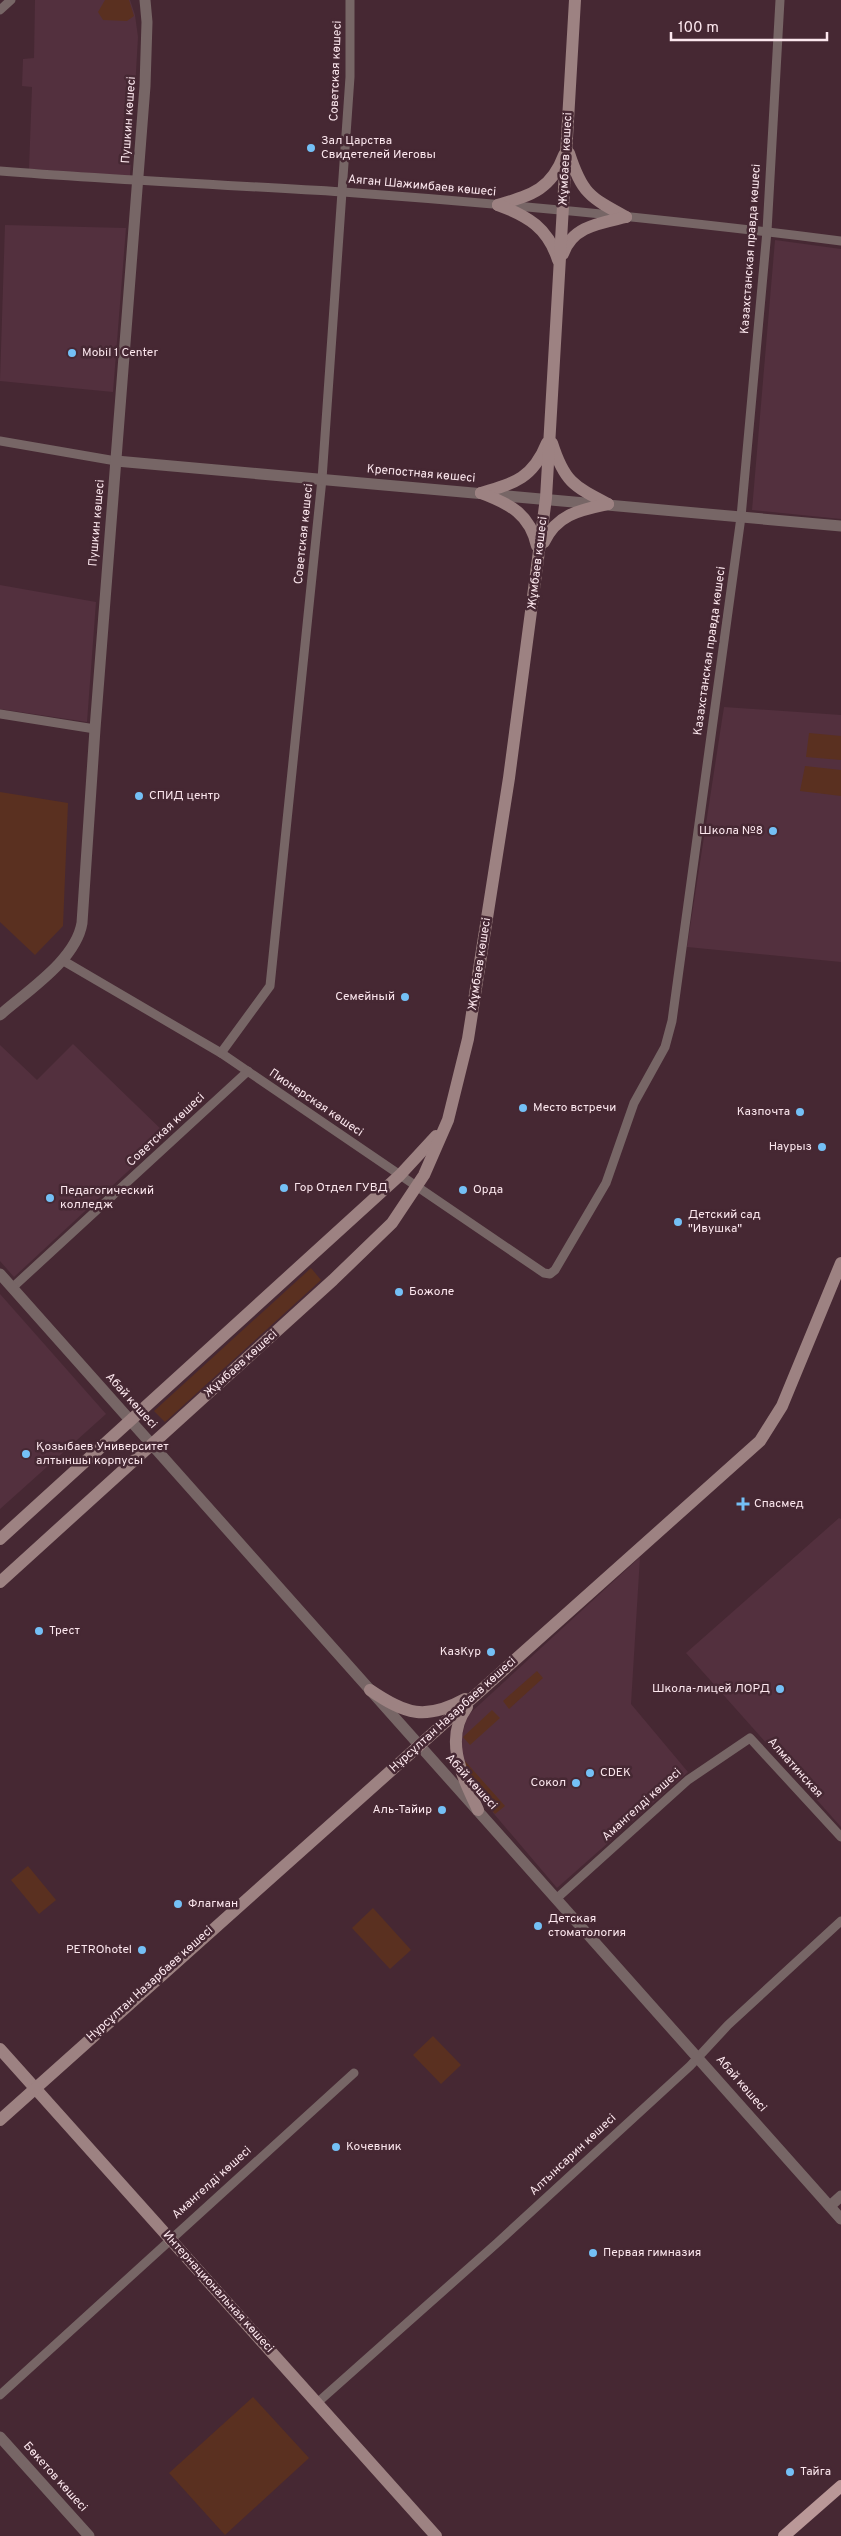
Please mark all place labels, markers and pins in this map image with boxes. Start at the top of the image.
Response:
place label: Зал Царства Свидетелей Иеговы [321,133,436,163]
marker: Зал Царства Свидетелей Иеговы [305,142,317,154]
place label: Mobil 1 Center [82,345,158,361]
marker: Mobil 1 Center [66,347,78,359]
place label: СПИД центр [149,788,220,804]
marker: СПИД центр [133,790,145,802]
place label: Школа №8 [699,823,763,839]
marker: Школа №8 [767,825,779,837]
place label: Семейный [335,989,395,1005]
marker: Семейный [399,991,411,1003]
place label: Место встречи [533,1100,616,1116]
marker: Место встречи [517,1102,529,1114]
place label: Казпочта [737,1104,790,1120]
marker: Казпочта [794,1106,806,1118]
place label: Наурыз [769,1139,812,1155]
marker: Наурыз [816,1141,828,1153]
place label: Гор Отдел ГУВД [294,1180,388,1196]
marker: Гор Отдел ГУВД [278,1182,290,1194]
place label: Орда [473,1182,503,1198]
place label: Педагогический колледж [60,1183,154,1213]
marker: Орда [457,1184,469,1196]
marker: Педагогический колледж [44,1192,56,1204]
place label: Детский сад "Ивушка" [688,1207,761,1237]
marker: Детский сад "Ивушка" [672,1216,684,1228]
place label: Божоле [409,1284,454,1300]
marker: Божоле [393,1286,405,1298]
place label: Қозыбаев Университет алтыншы корпусы [36,1439,169,1469]
marker: Қозыбаев Университет алтыншы корпусы [20,1448,32,1460]
place label: Спасмед [754,1496,804,1512]
marker: Спасмед [736,1497,750,1511]
place label: Трест [49,1623,81,1639]
marker: Трест [33,1625,45,1637]
place label: КазКур [440,1644,481,1660]
marker: КазКур [485,1646,497,1658]
place label: Школа-лицей ЛОРД [652,1681,770,1697]
marker: Школа-лицей ЛОРД [774,1683,786,1695]
place label: CDEK [600,1765,631,1781]
marker: CDEK [584,1767,596,1779]
place label: Сокол [531,1775,566,1791]
marker: Сокол [570,1777,582,1789]
place label: Аль-Тайир [372,1802,432,1818]
marker: Аль-Тайир [436,1804,448,1816]
place label: Флагман [188,1896,238,1912]
marker: Флагман [172,1898,184,1910]
place label: Детская стоматология [548,1911,626,1941]
marker: Детская стоматология [532,1920,544,1932]
place label: PETROhotel [66,1942,132,1958]
marker: PETROhotel [136,1944,148,1956]
place label: Кочевник [346,2139,402,2155]
marker: Кочевник [330,2141,342,2153]
place label: Первая гимназия [603,2245,701,2261]
marker: Первая гимназия [587,2247,599,2259]
place label: Тайга [800,2464,831,2480]
marker: Тайга [784,2466,796,2478]

